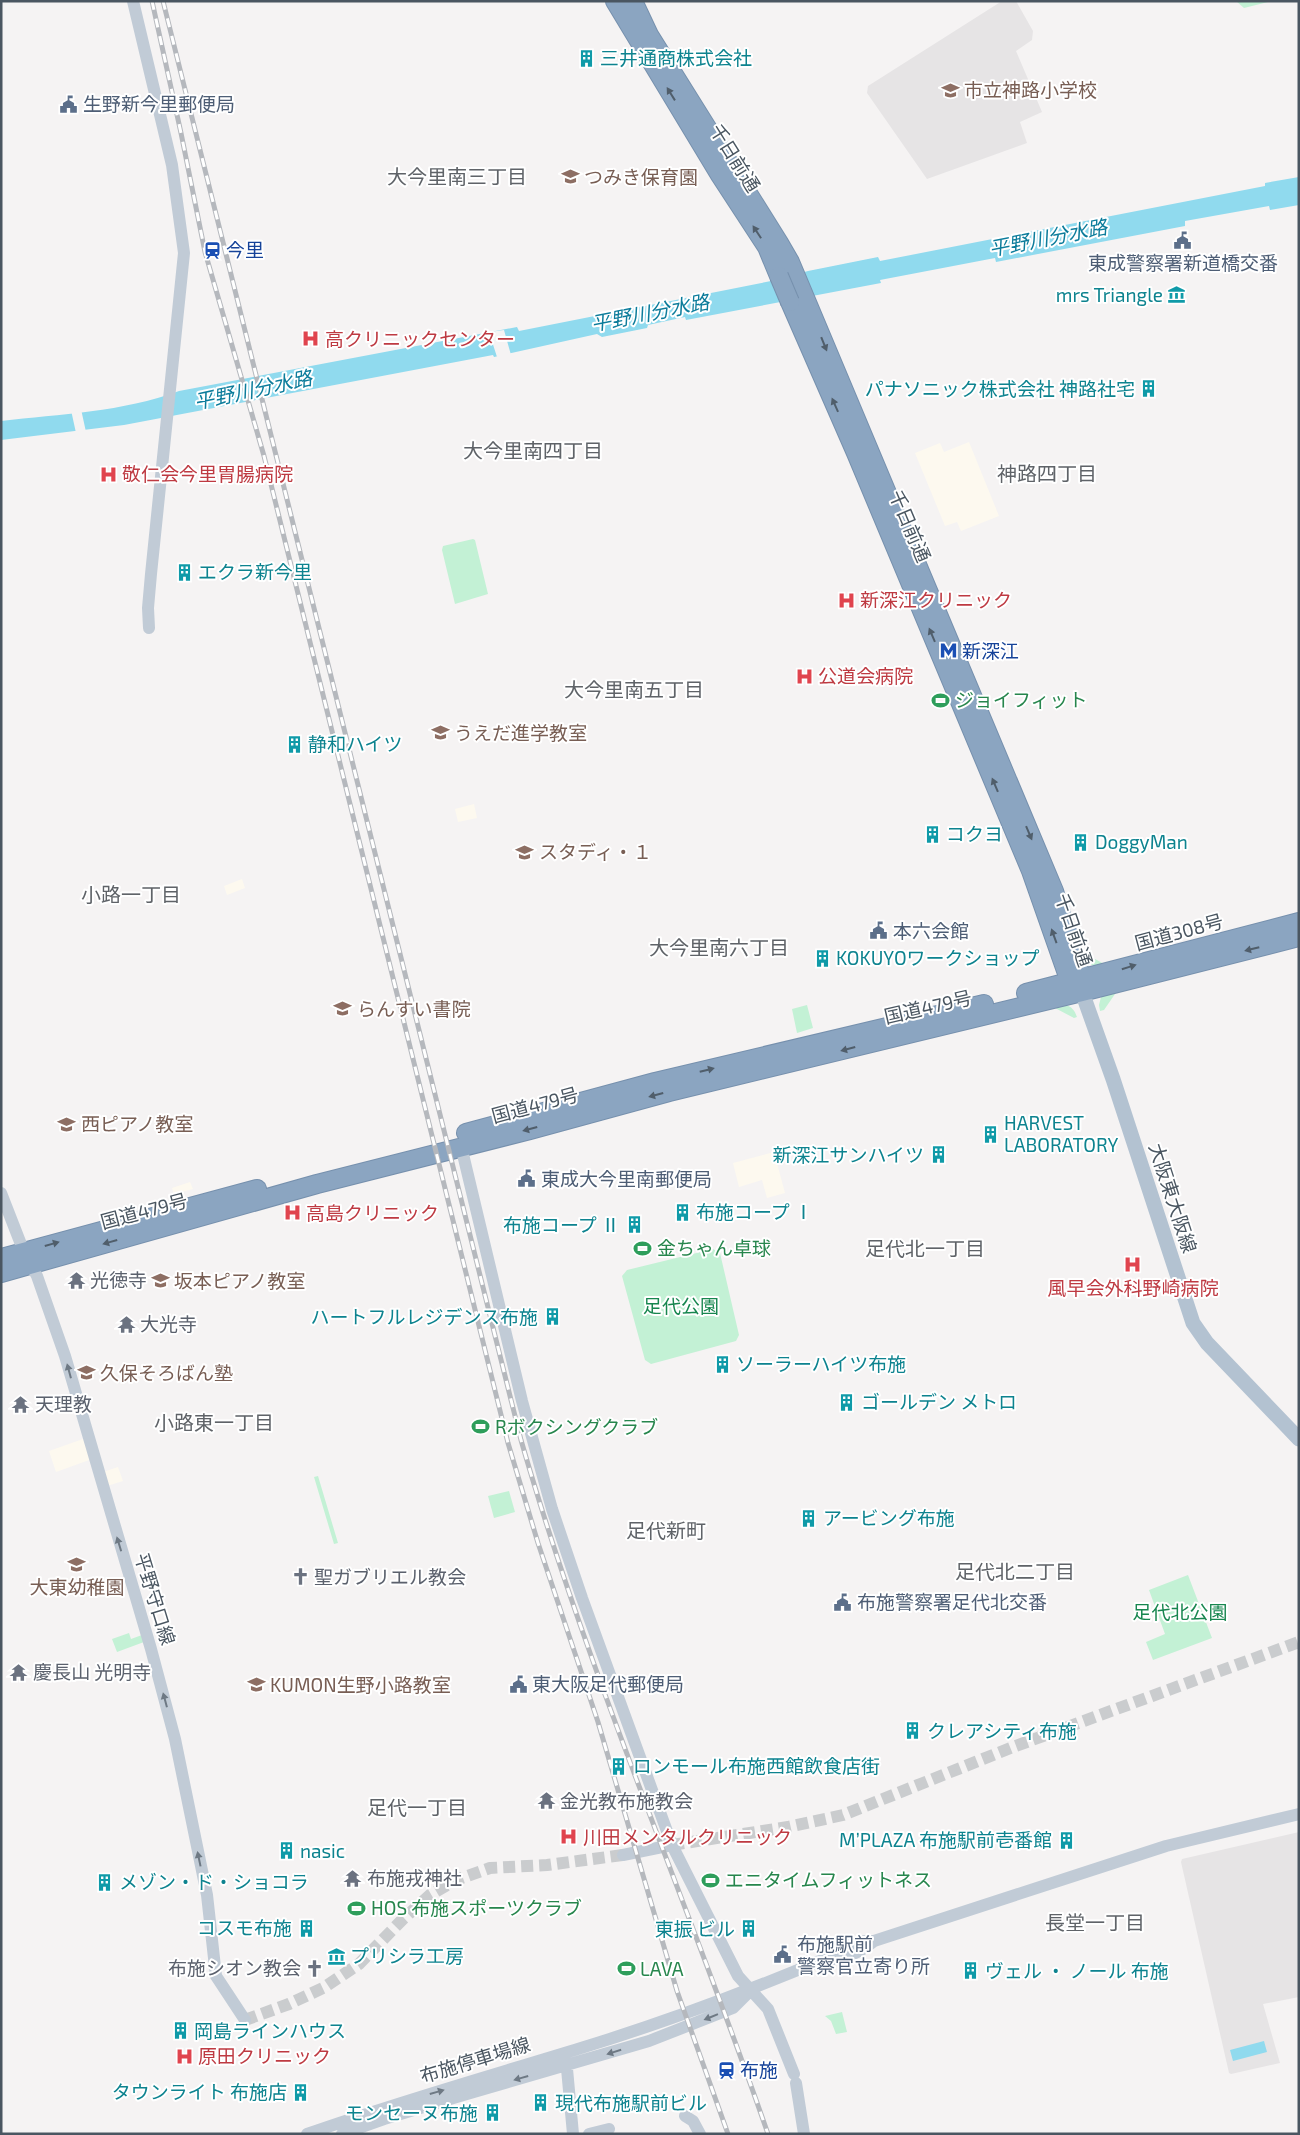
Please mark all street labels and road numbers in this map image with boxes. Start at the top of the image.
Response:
street label: 千日前通 [706,119,765,196]
street label: 千日前通 [885,486,936,565]
street label: 千日前通 [1051,890,1098,970]
street label: 国道308号 [1132,909,1226,954]
street label: 国道479号 [882,985,974,1028]
street label: 国道479号 [489,1082,581,1127]
street label: 大阪東大阪線 [1145,1140,1202,1256]
street label: 国道479号 [98,1188,190,1233]
street label: 平野守口線 [131,1550,180,1648]
street label: 布施停車場線 [417,2032,533,2087]

